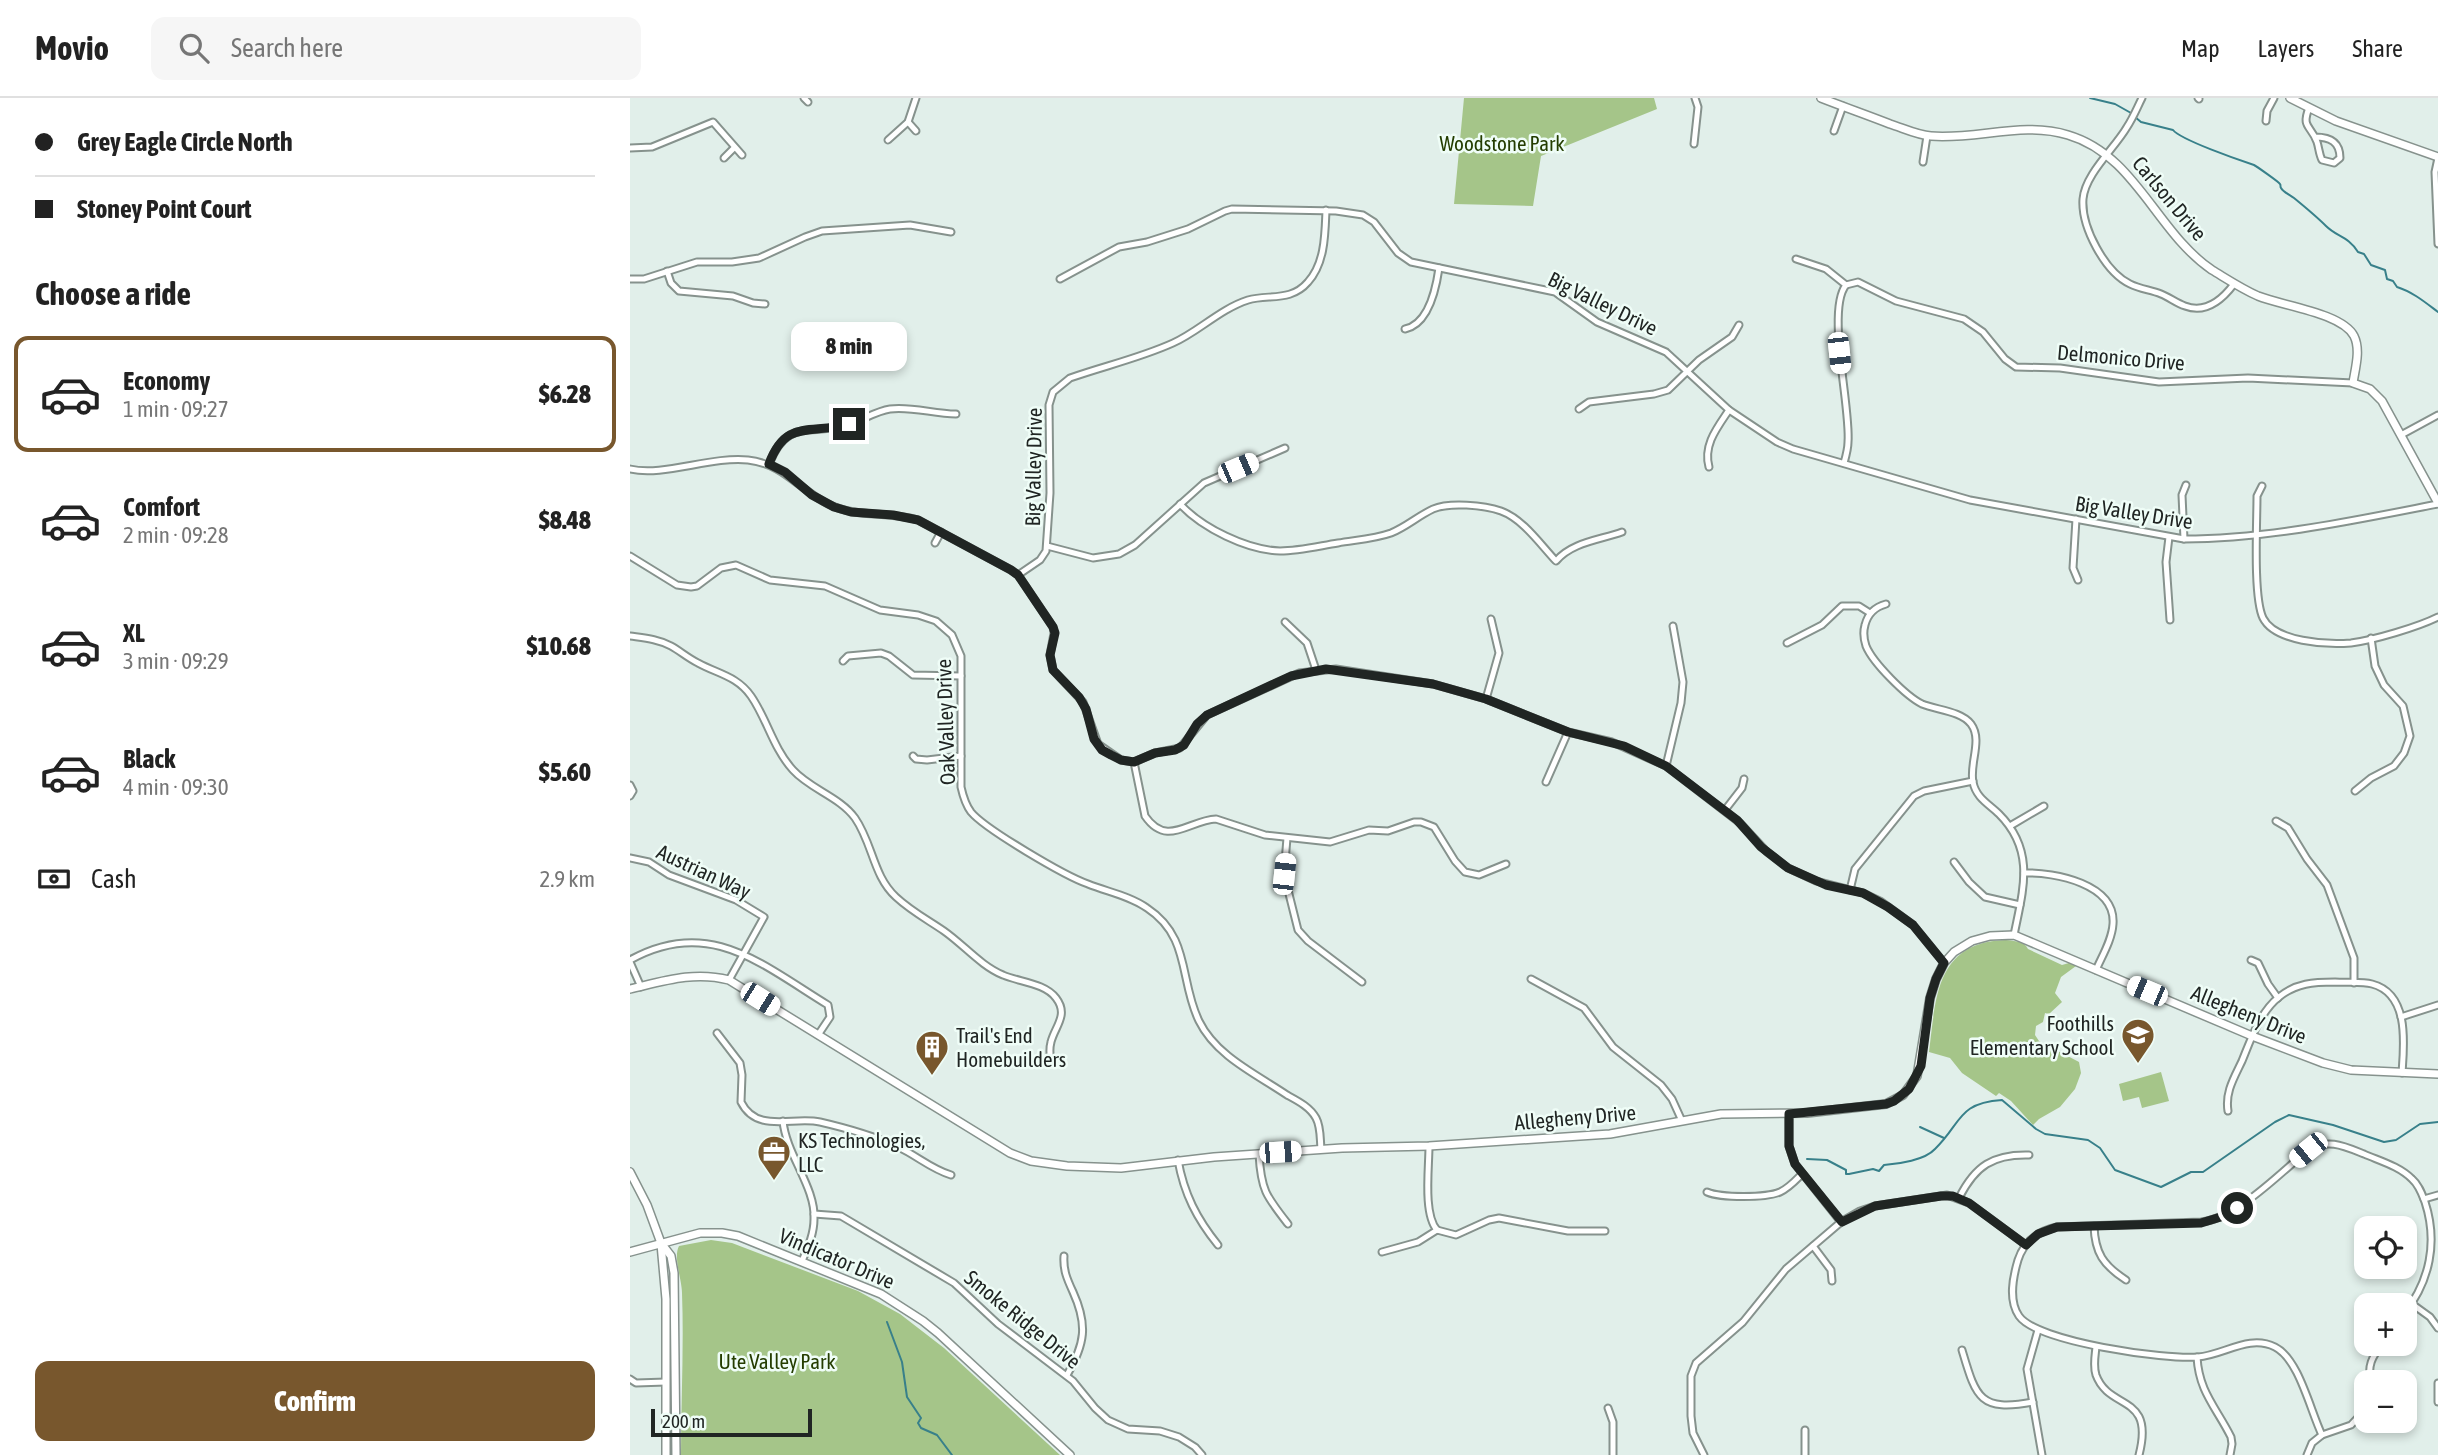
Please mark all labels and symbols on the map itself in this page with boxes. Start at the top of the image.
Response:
park label: Woodstone Park [1439,131,1565,155]
street label: Carlson Drive [2128,151,2212,245]
street label: Big Valley Drive [1544,266,1662,340]
callout: 8 min [791,322,907,372]
car [1827,331,1852,375]
street label: Delmonico Drive [2056,339,2186,375]
street label: Big Valley Drive [1020,407,1046,527]
route end [833,408,865,440]
car [1215,450,1262,486]
street label: Big Valley Drive [2074,491,2194,533]
street label: Oak Valley Drive [931,659,959,785]
street label: Austrian Way [653,839,755,903]
car [1272,852,1297,896]
car [2124,973,2171,1009]
car [737,979,784,1019]
street label: Allegheny Drive [2188,980,2310,1048]
place label: Foothills Elementary School [1970,1011,2114,1059]
school or university icon: Foothills Elementary School [2119,1016,2157,1065]
place label: Trail's End Homebuilders [956,1023,1066,1071]
building icon: Trail's End Homebuilders [913,1028,951,1077]
street label: Allegheny Drive [1513,1100,1637,1134]
place label: KS Technologies, LLC [798,1128,925,1176]
car [2286,1129,2331,1171]
office icon: KS Technologies, LLC [755,1133,793,1182]
car [1259,1140,1302,1164]
route start [2221,1192,2253,1224]
street label: Vindicator Drive [776,1223,898,1293]
street label: Smoke Ridge Drive [960,1265,1086,1373]
park label: Ute Valley Park [719,1349,835,1373]
scale bar [651,1406,812,1438]

